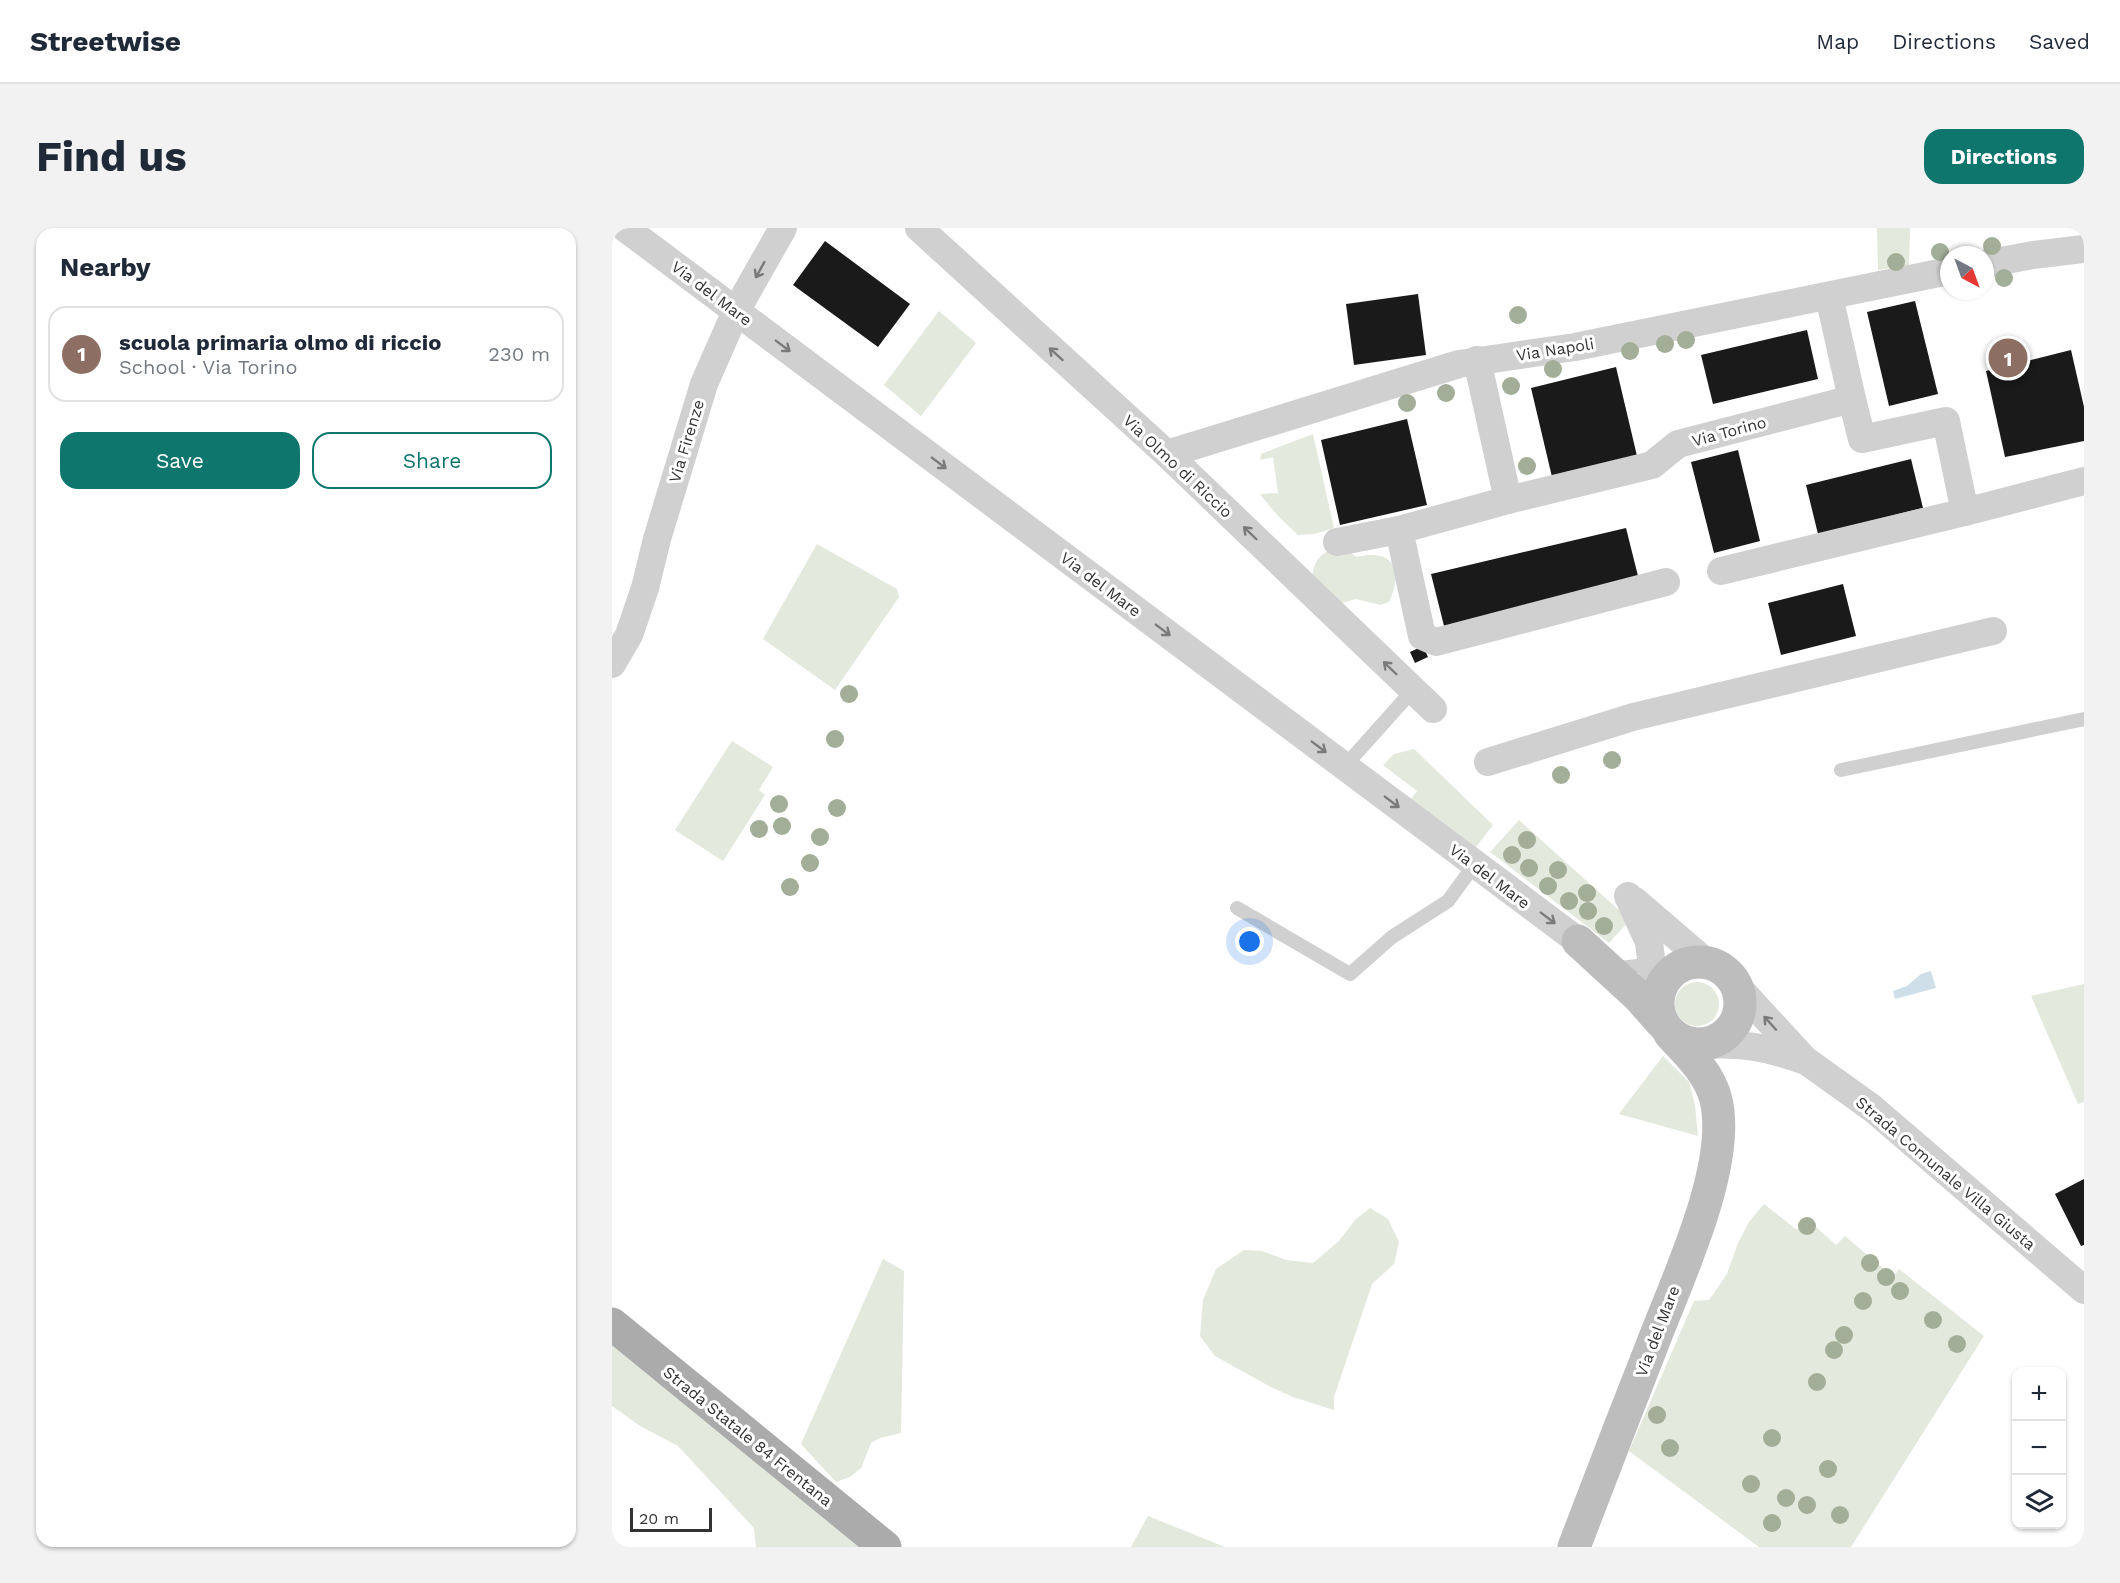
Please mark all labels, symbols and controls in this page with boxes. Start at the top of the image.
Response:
text: Streetwise [30,25,181,58]
text: Map [1816,29,1859,54]
text: Directions [1892,29,1996,54]
text: Saved [2029,29,2090,54]
button: Directions [1924,129,2084,184]
text: Find us [36,132,187,181]
north arrow [1940,246,1994,300]
text: Nearby [60,252,151,282]
street label: Via del Mare [668,257,756,330]
one-way arrow [754,261,766,278]
text: scuola primaria olmo di riccio [119,330,441,355]
street label: Via Napoli [1515,334,1595,365]
pin: 1 [1988,336,2028,380]
one-way arrow [775,340,791,353]
text: 1 [77,342,86,366]
text: 230 m [488,342,550,366]
one-way arrow [1049,347,1064,361]
text: School · Via Torino [119,355,297,379]
street label: Via Firenze [665,397,708,485]
street label: Via Olmo di Riccio [1119,411,1236,522]
street label: Via Torino [1690,412,1768,451]
button: Save [60,432,300,489]
button: Share [312,432,552,489]
one-way arrow [931,457,947,469]
one-way arrow [1243,526,1258,540]
street label: Via del Mare [1057,548,1145,621]
one-way arrow [1154,624,1170,637]
one-way arrow [1383,661,1398,676]
one-way arrow [1310,741,1326,753]
one-way arrow [1383,795,1399,808]
street label: Via del Mare [1446,840,1534,913]
one-way arrow [1539,912,1555,925]
your location [1235,927,1264,956]
one-way arrow [1763,1016,1777,1031]
street label: Strada Comunale Villa Giusta [1852,1093,2039,1254]
street label: Via del Mare [1631,1283,1684,1379]
street label: Strada Statale 84 Frentana [659,1362,836,1510]
map controls [2012,1367,2066,1529]
button: + [2012,1367,2066,1421]
button: − [2012,1421,2066,1475]
button: layers [2012,1475,2066,1529]
scale bar [630,1505,712,1532]
text: 20 m [639,1509,679,1528]

